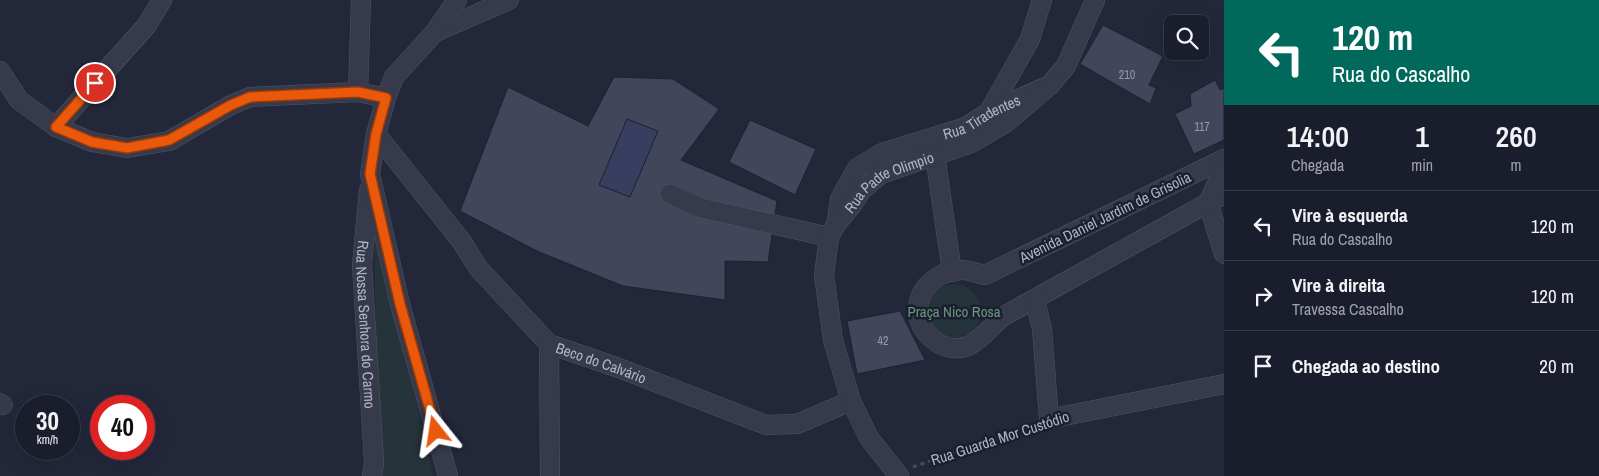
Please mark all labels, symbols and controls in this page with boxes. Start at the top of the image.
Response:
text: 120 m [1332,14,1413,61]
map controls [1164,15,1209,60]
button: search [1164,15,1209,60]
icon: left [1249,20,1314,85]
text: Rua do Cascalho [1332,59,1470,89]
pin [74,62,116,104]
house number: 210 [1119,67,1135,83]
icon: arrive [81,69,109,97]
street label: Rua Tiradentes [940,89,1023,144]
text: 14:00 [1286,116,1349,156]
text: 1 [1415,116,1429,156]
text: 260 [1496,116,1537,156]
house number: 117 [1194,119,1210,135]
street label: Rua Padre Olimpio [839,146,937,217]
text: Chegada [1291,154,1344,176]
text: min [1411,154,1433,176]
text: m [1511,154,1522,176]
street label: Avenida Daniel Jardim de Grisolia [1015,166,1194,268]
text: Vire à esquerda [1292,202,1408,228]
icon: left [1249,212,1277,240]
text: 120 m [1531,213,1574,239]
text: Rua do Cascalho [1292,228,1393,250]
street label: Rua Nossa Senhora do Carmo [351,240,381,409]
text: Vire à direita [1292,272,1385,298]
icon: right [1249,282,1277,310]
text: 120 m [1531,283,1574,309]
text: Travessa Cascalho [1292,298,1404,320]
park label: Praça Nico Rosa [908,301,1001,322]
house number: 42 [878,333,888,349]
street label: Beco do Calvário [553,337,650,388]
icon: arrive [1249,352,1277,380]
text: Chegada ao destino [1292,353,1440,379]
text: 20 m [1539,353,1574,379]
speed limit sign: 40 [90,395,155,460]
text: 30 [36,404,59,438]
position arrow [409,404,461,456]
street label: Rua Guarda Mor Custódio [928,406,1072,470]
text: km/h [37,432,58,448]

